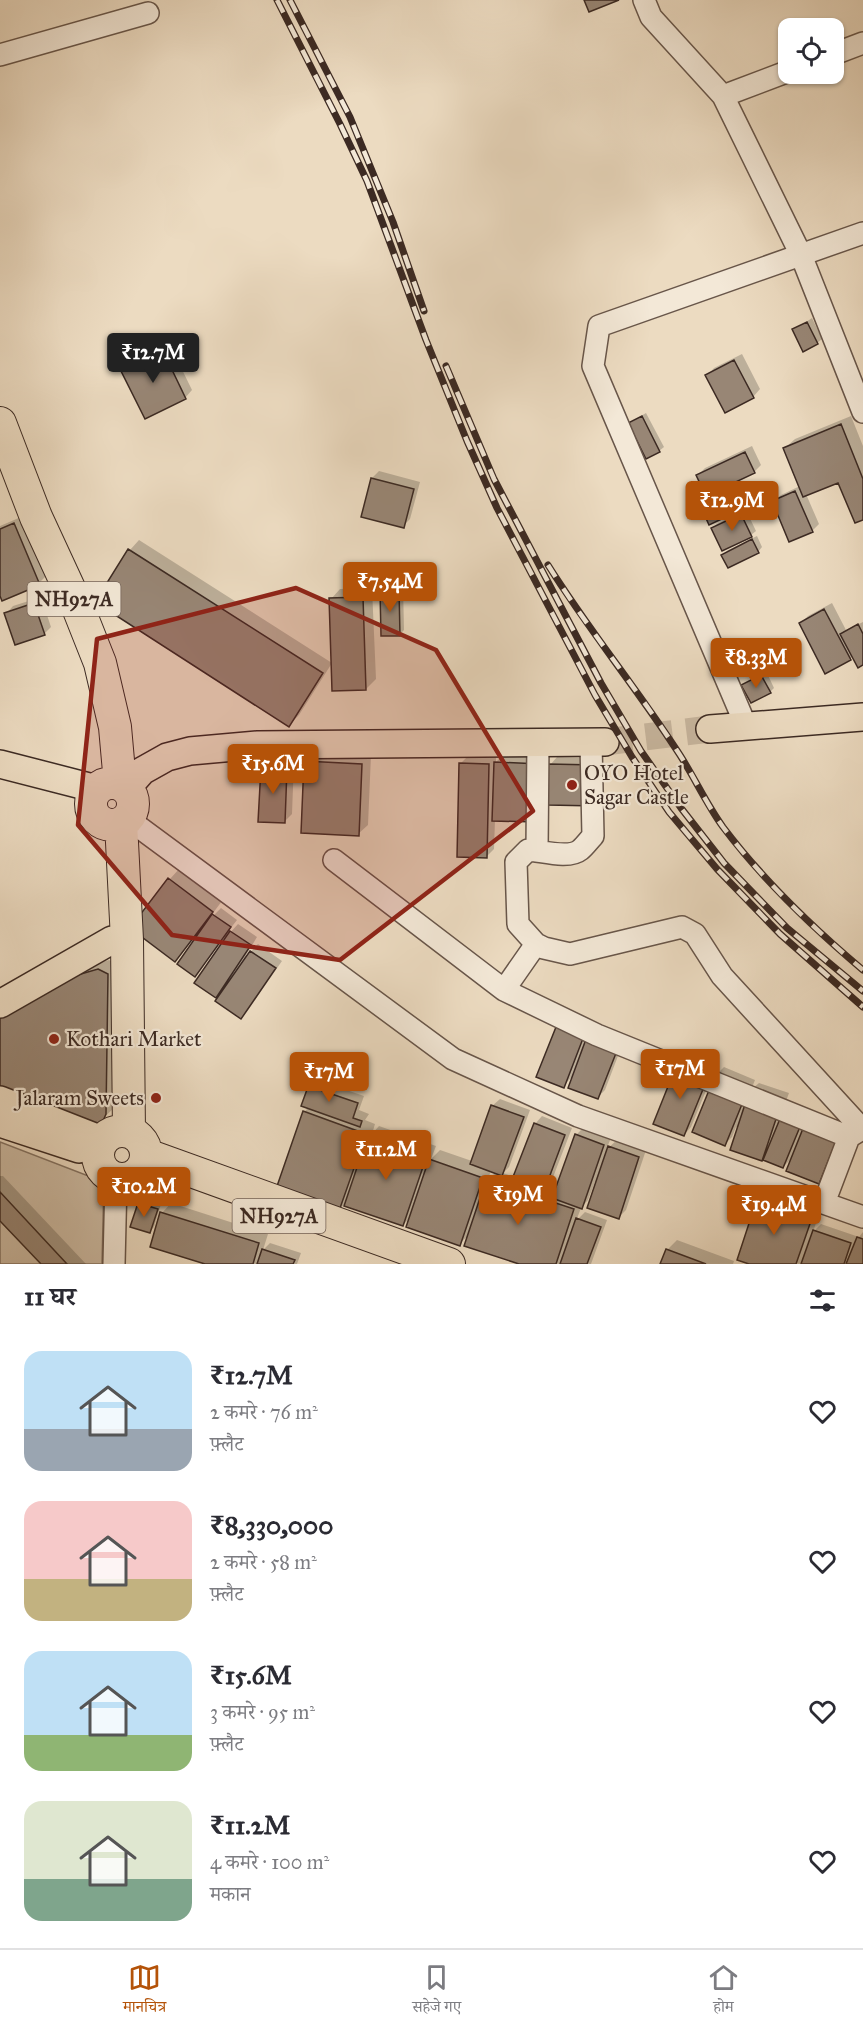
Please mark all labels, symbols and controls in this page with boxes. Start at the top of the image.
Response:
map controls [778,18,844,84]
button: locate [778,18,844,84]
pin: ₹12.7M [104,333,202,384]
text: ₹12.7M [121,340,185,364]
pin: ₹12.9M [683,481,781,532]
text: ₹12.9M [700,488,764,512]
pin: ₹7.54M [341,562,439,613]
text: ₹7.54M [357,569,423,593]
road number: NH927A [28,582,121,616]
pin: ₹8.33M [707,638,805,689]
text: ₹8.33M [725,645,787,669]
pin: ₹15.6M [224,744,322,795]
text: ₹15.6M [242,751,304,775]
place label: OYO Hotel Sagar Castle [584,760,689,810]
marker: OYO Hotel Sagar Castle [565,778,579,792]
place label: Kothari Market [66,1026,202,1052]
marker: Kothari Market [47,1032,61,1046]
pin: ₹17M [644,1049,716,1100]
pin: ₹17M [293,1052,365,1103]
text: ₹17M [655,1056,705,1080]
text: ₹17M [304,1059,354,1083]
place label: Jalaram Sweets [14,1085,144,1111]
marker: Jalaram Sweets [149,1091,163,1105]
pin: ₹11.2M [337,1130,435,1181]
text: ₹11.2M [355,1137,417,1161]
pin: ₹10.2M [95,1167,193,1218]
text: ₹10.2M [111,1174,177,1198]
pin: ₹19M [482,1175,554,1226]
text: ₹19M [493,1182,543,1206]
pin: ₹19.4M [725,1185,823,1236]
text: ₹19.4M [741,1192,807,1216]
road number: NH927A [232,1199,326,1233]
text: 11 घर [24,1280,76,1312]
icon: filters [806,1284,839,1317]
text: ₹12.7M [210,1359,293,1391]
icon: home [72,1375,144,1447]
icon: heart [806,1395,839,1428]
text: 2 कमरे · 76 m² [210,1400,318,1424]
text: फ़्लैट [210,1432,243,1456]
text: ₹8,330,000 [210,1509,333,1541]
icon: home [72,1525,144,1597]
icon: heart [806,1545,839,1578]
text: 2 कमरे · 58 m² [210,1550,317,1574]
text: फ़्लैट [210,1582,243,1606]
text: ₹15.6M [210,1659,292,1691]
icon: home [72,1675,144,1747]
icon: heart [806,1695,839,1728]
text: 3 कमरे · 95 m² [210,1700,315,1724]
text: फ़्लैट [210,1732,243,1756]
text: ₹11.2M [210,1809,290,1841]
icon: home [72,1825,144,1897]
icon: heart [806,1845,839,1878]
text: 4 कमरे · 100 m² [210,1850,329,1874]
text: मकान [210,1882,251,1906]
tab: मानचित्र [123,1961,166,2022]
tab: सहेजे गए [412,1961,461,2022]
tab: होम [707,1961,740,2022]

